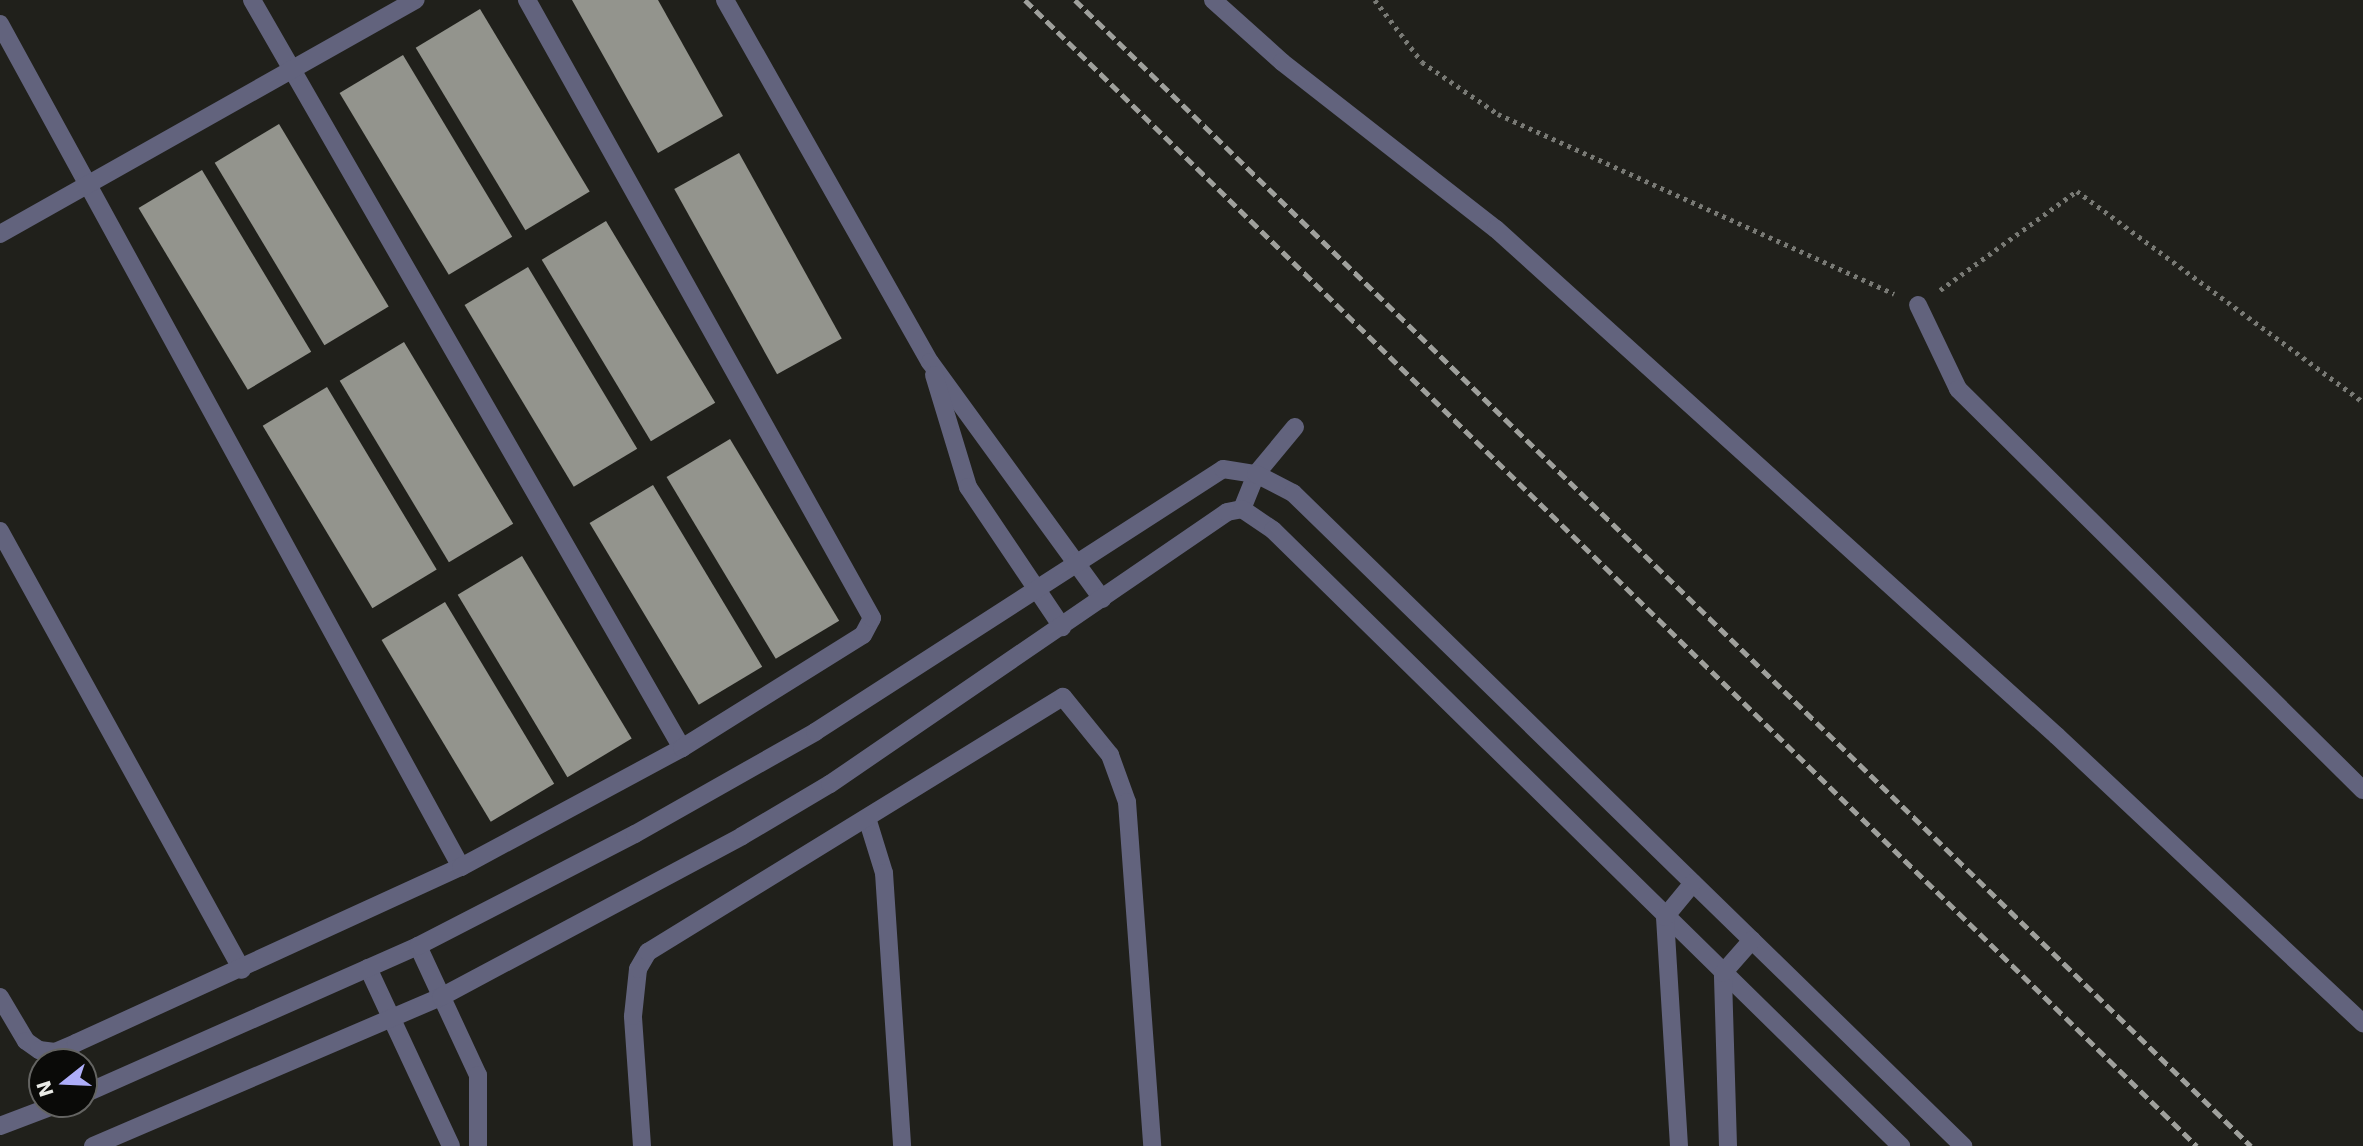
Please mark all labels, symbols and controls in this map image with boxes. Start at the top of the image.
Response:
north arrow [28,1048,98,1118]
text: N [32,1078,58,1100]

